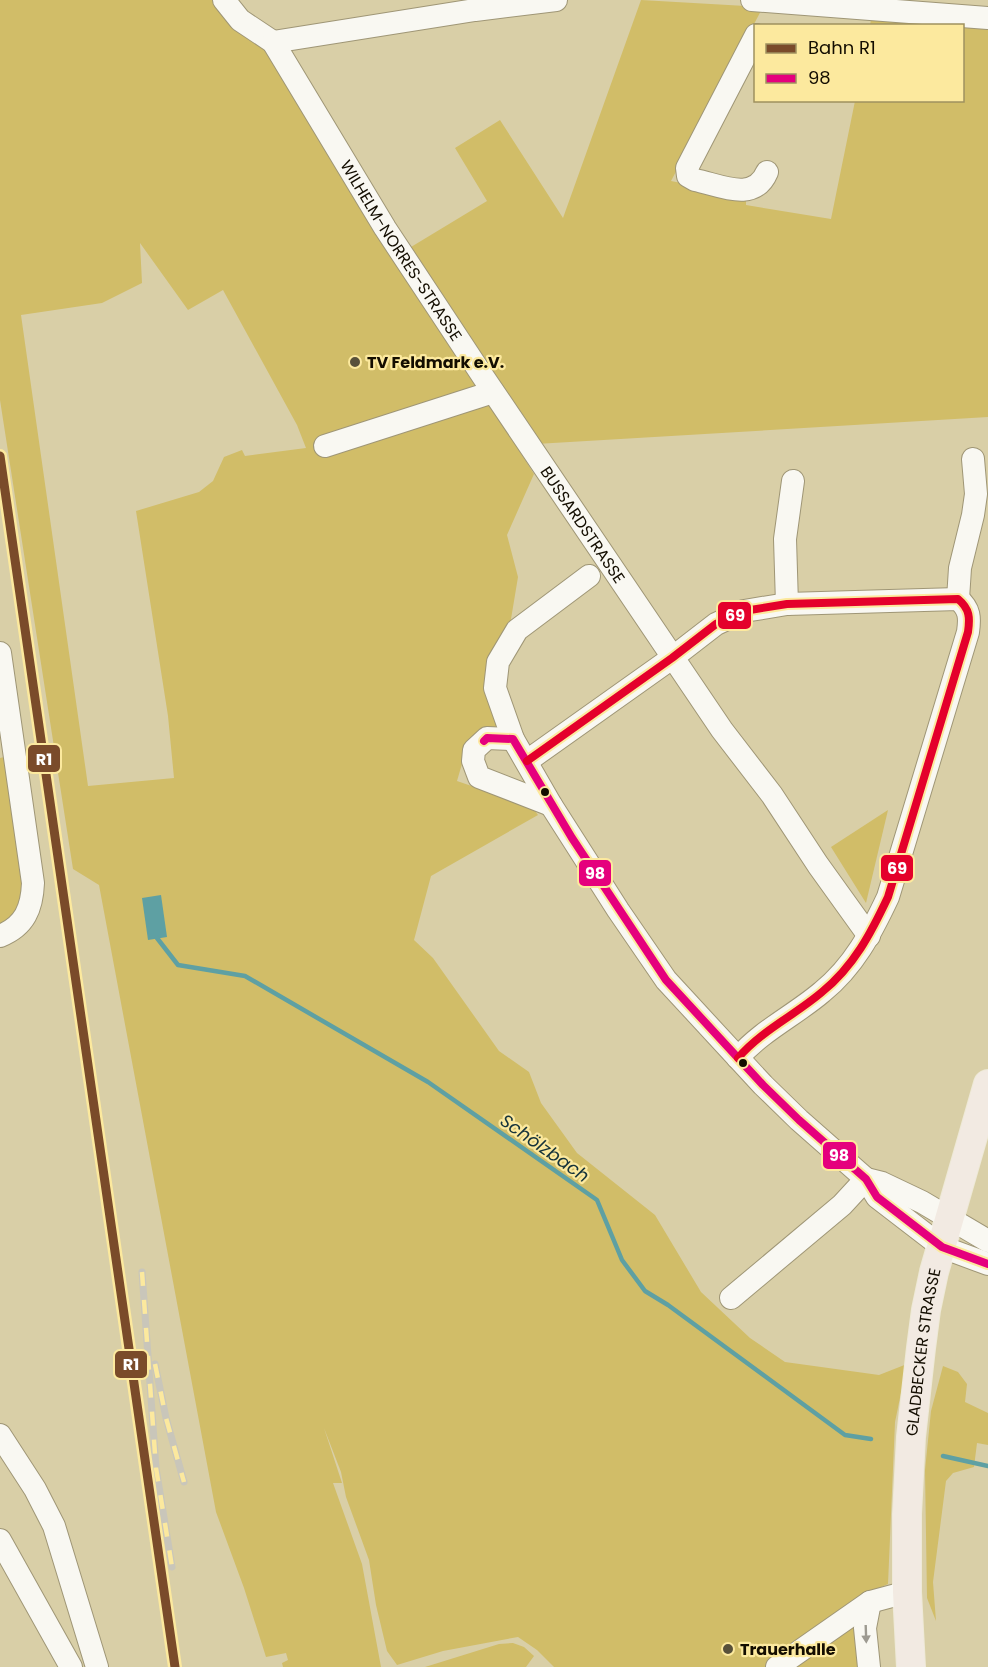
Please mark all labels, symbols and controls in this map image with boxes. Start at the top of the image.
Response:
legend [754,24,964,102]
text: Bahn R1 [808,35,876,60]
text: 98 [808,65,831,90]
street label: WILHELM-NORRES-STRASSE [335,155,468,345]
place label: TV Feldmark e.V. [367,351,504,374]
marker: TV Feldmark e.V. [348,355,362,369]
street label: BUSSARDSTRASSE [535,461,631,588]
line badge: 69 [717,601,752,630]
text: 69 [725,604,745,627]
line badge: R1 [27,744,61,773]
text: R1 [36,748,52,771]
unlabelled marker [539,786,551,798]
line badge: 69 [880,854,914,882]
text: 69 [887,857,907,880]
line badge: 98 [578,859,612,887]
text: 98 [585,862,605,885]
unlabelled marker [737,1057,749,1069]
water label: Schölzbach [495,1108,595,1188]
line badge: 98 [822,1141,857,1170]
text: 98 [829,1144,849,1167]
street label: GLADBECKER STRASSE [900,1266,946,1437]
line badge: R1 [114,1350,148,1379]
text: R1 [123,1353,139,1376]
one-way arrow [862,1625,871,1644]
place label: Trauerhalle [740,1638,836,1661]
marker: Trauerhalle [721,1642,735,1656]

